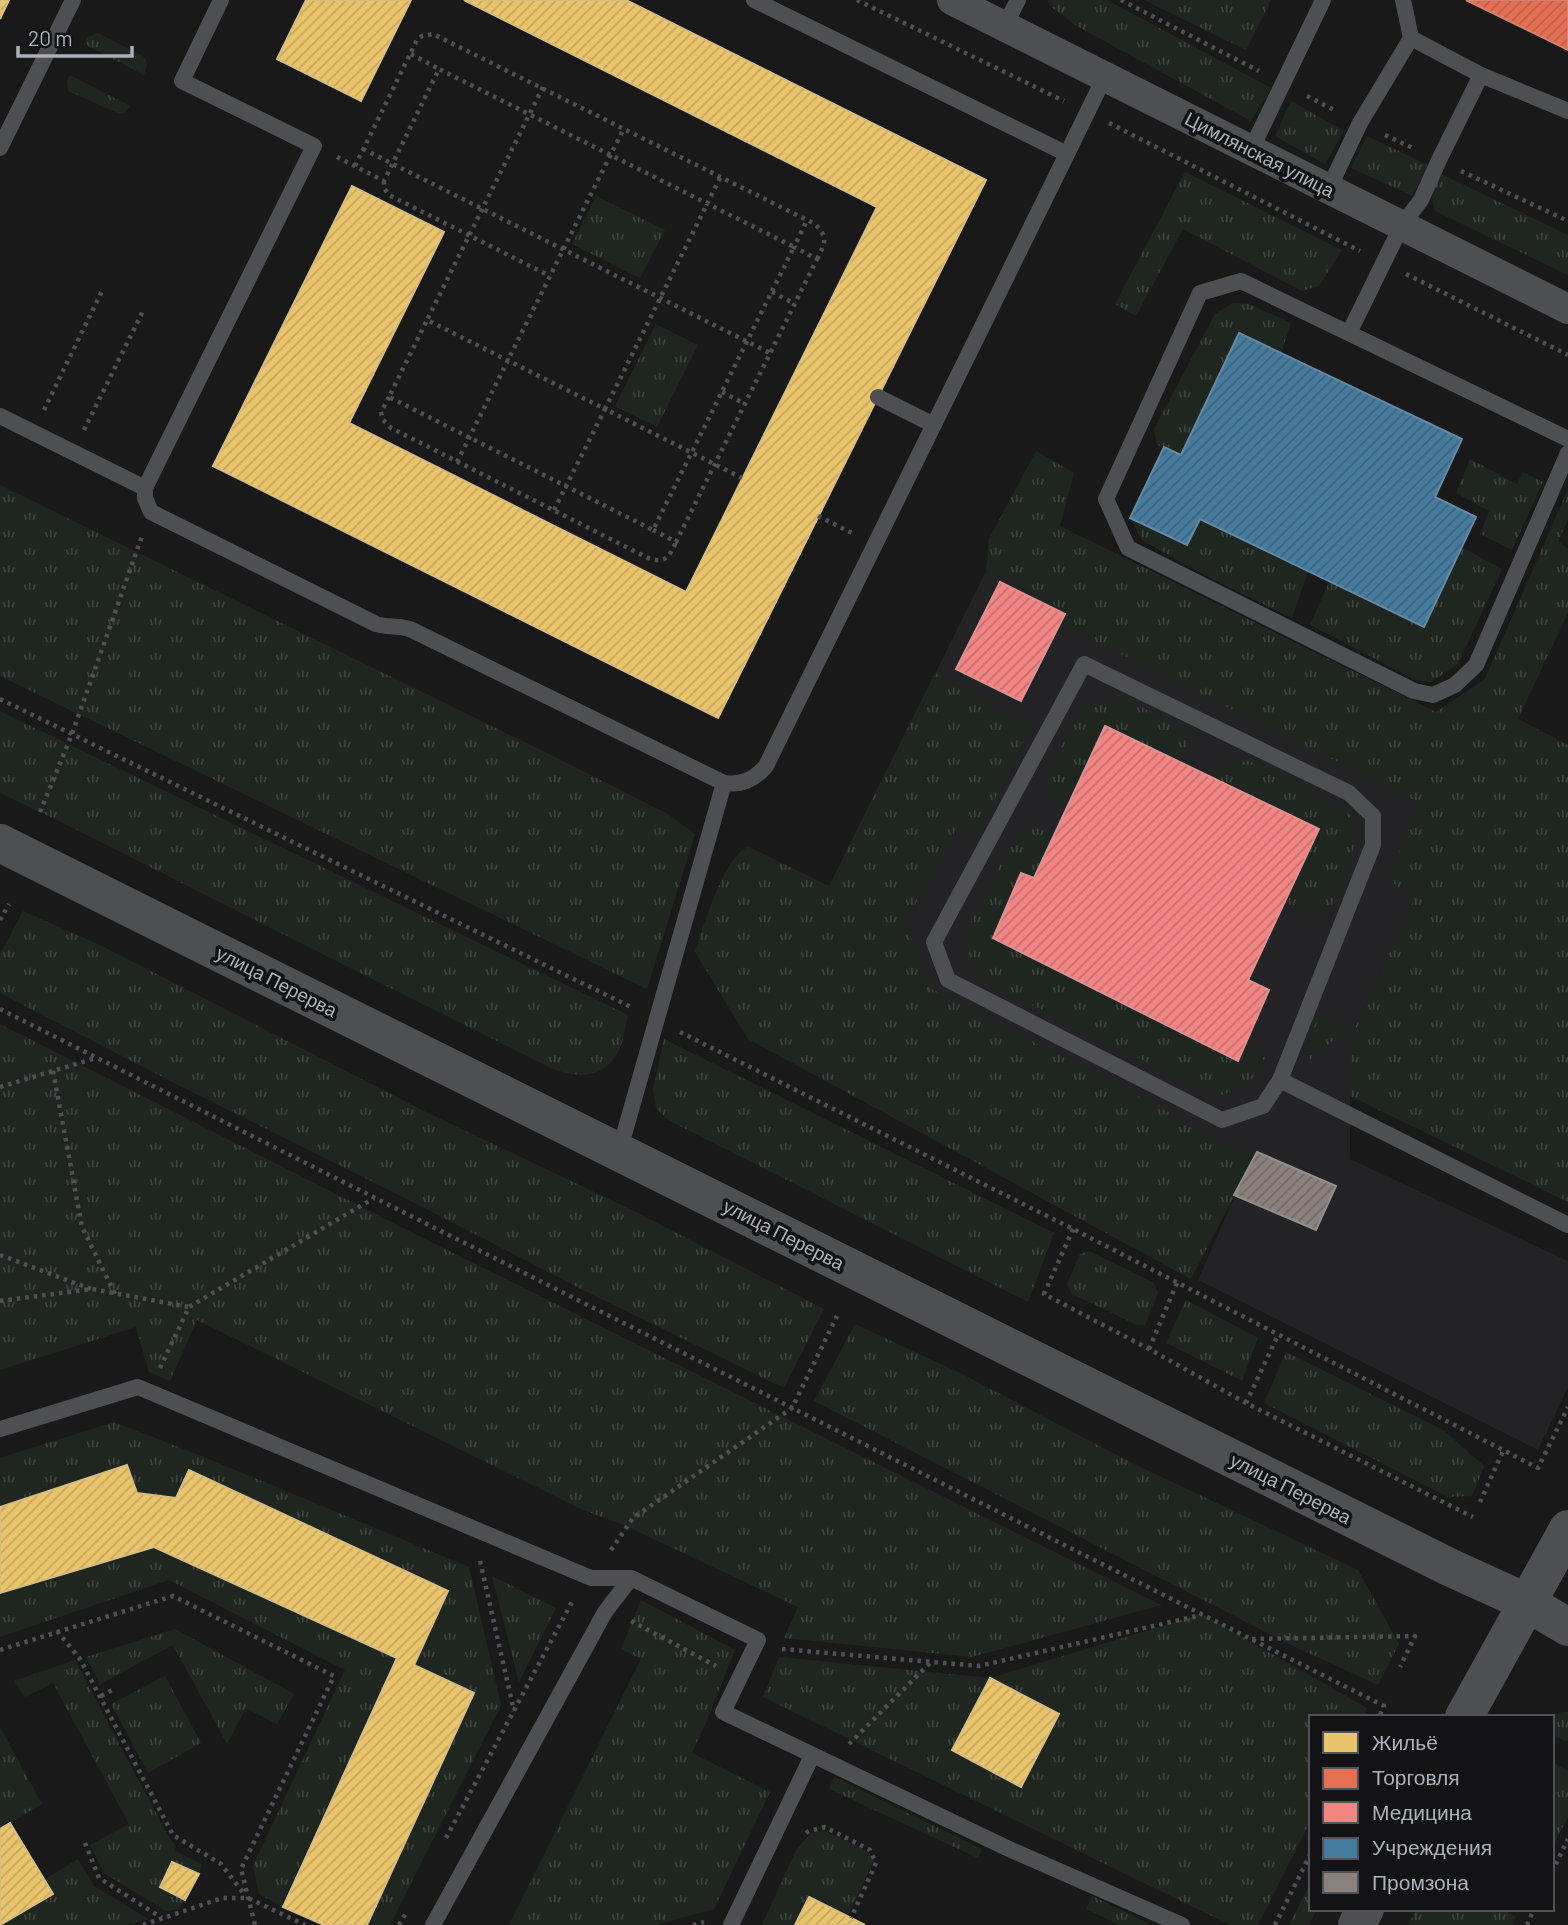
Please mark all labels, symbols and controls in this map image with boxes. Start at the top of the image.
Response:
scale bar [18,14,131,58]
text: 20 m [28,25,73,50]
street label: Цимлянская улица [1181,106,1339,202]
street label: улица Перерва [213,941,342,1021]
street label: улица Перерва [720,1194,849,1274]
street label: улица Перерва [1227,1448,1356,1528]
legend [1309,1715,1554,1911]
text: Жильё [1372,1729,1438,1754]
text: Торговля [1372,1764,1460,1789]
text: Медицина [1372,1799,1472,1824]
text: Учреждения [1372,1834,1492,1859]
text: Промзона [1372,1869,1469,1894]

